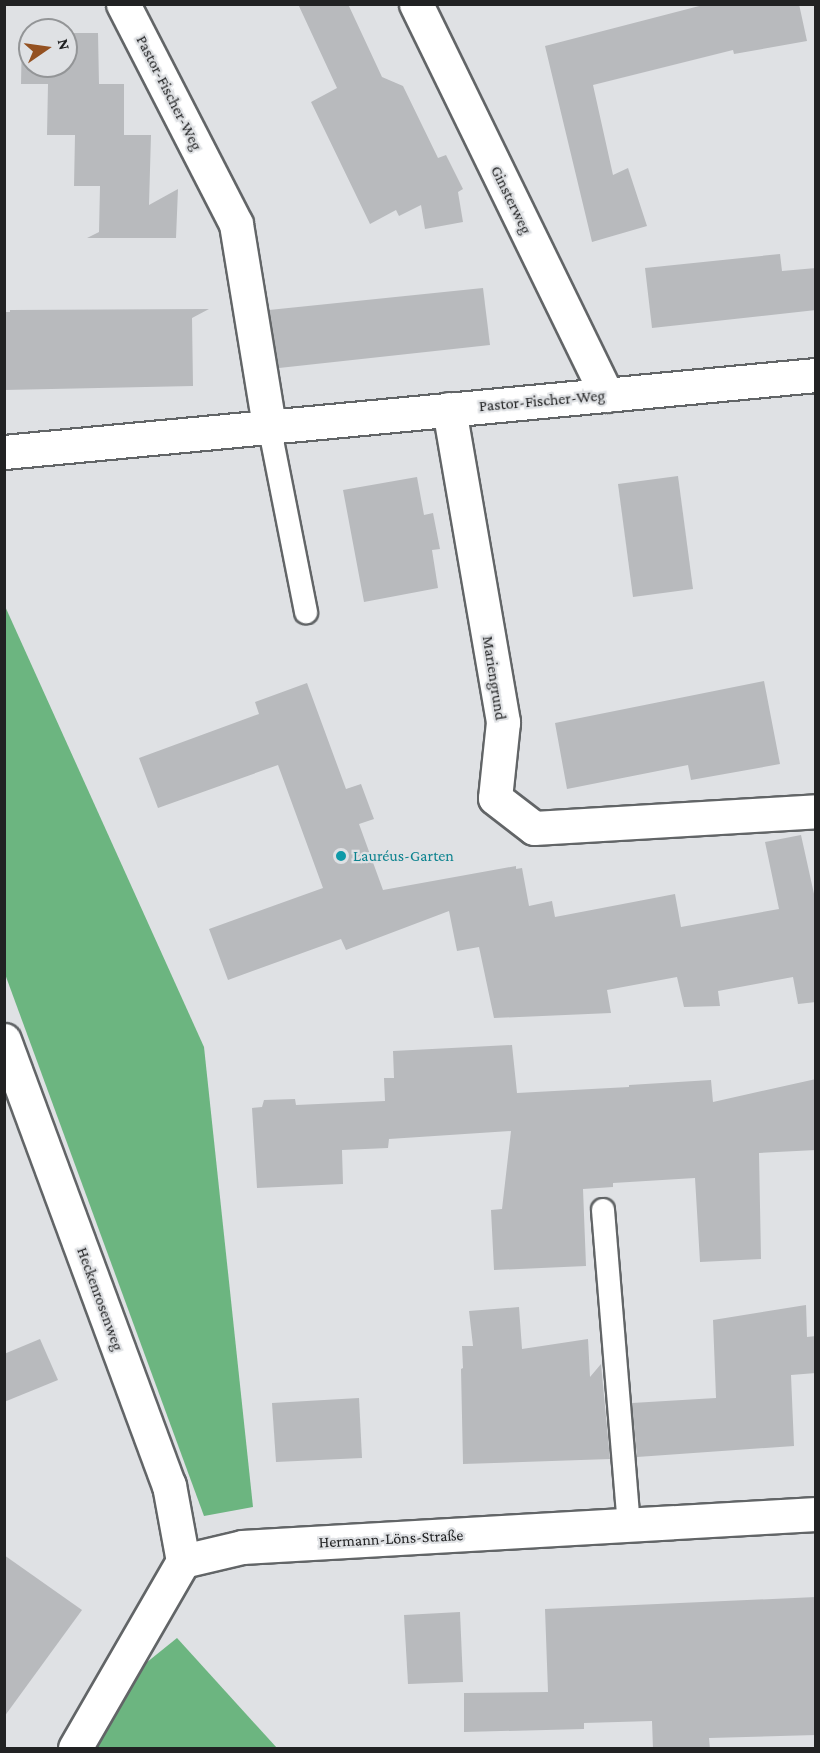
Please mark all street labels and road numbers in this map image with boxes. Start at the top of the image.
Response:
street label: Pastor-Fischer-Weg [132,32,206,154]
street label: Ginsterweg [486,163,536,237]
street label: Pastor-Fischer-Weg [478,386,606,416]
street label: Mariengrund [478,634,510,722]
street label: Heckenrosenweg [72,1245,128,1353]
street label: Hermann-Löns-Straße [318,1526,464,1552]

